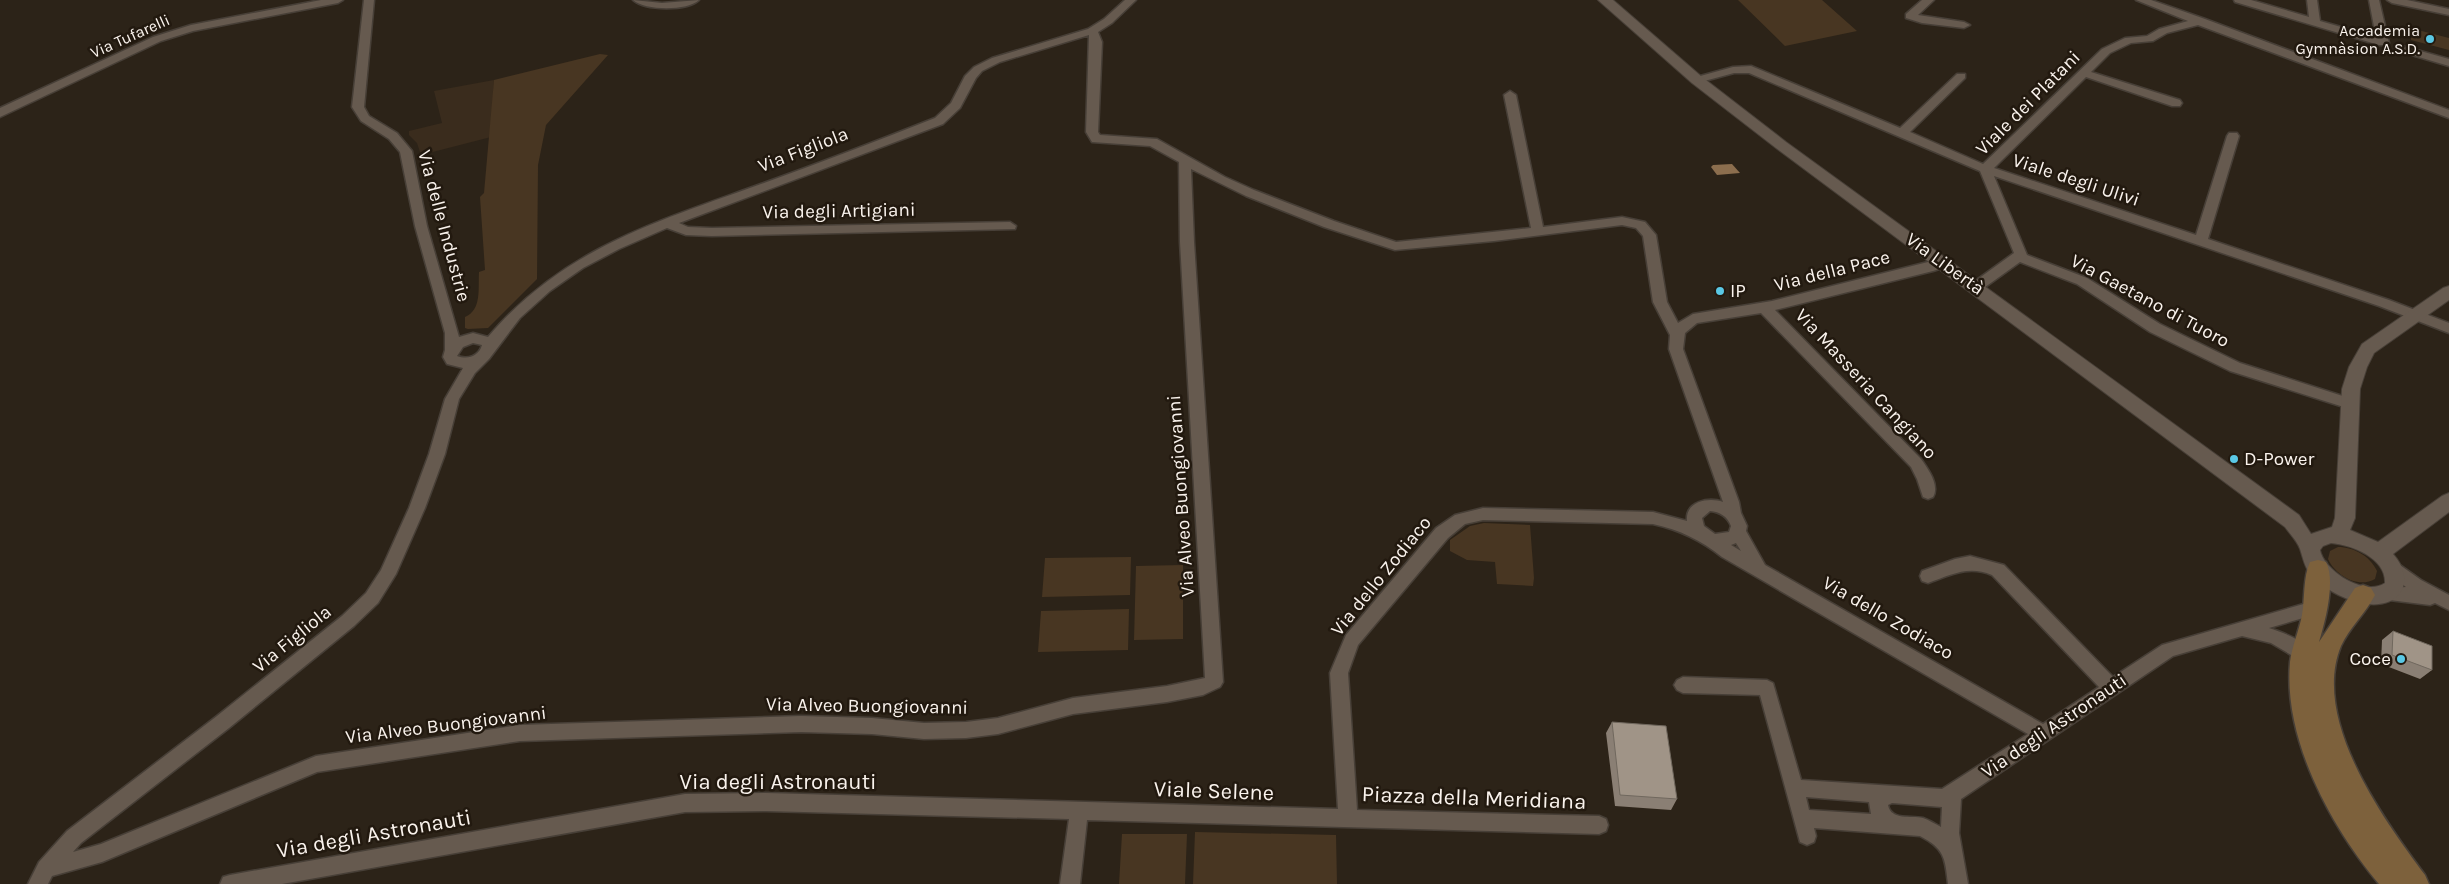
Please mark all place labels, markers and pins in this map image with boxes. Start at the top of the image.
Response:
place label: Accademia Gymnàsion A.S.D. [2295,21,2420,58]
marker: Accademia Gymnàsion A.S.D. [2424,33,2436,45]
place label: IP [1730,280,1746,302]
marker: IP [1714,285,1726,297]
place label: D-Power [2244,448,2315,470]
marker: D-Power [2228,453,2240,465]
place label: Coce [2349,648,2391,670]
marker: Coce [2395,653,2407,665]

